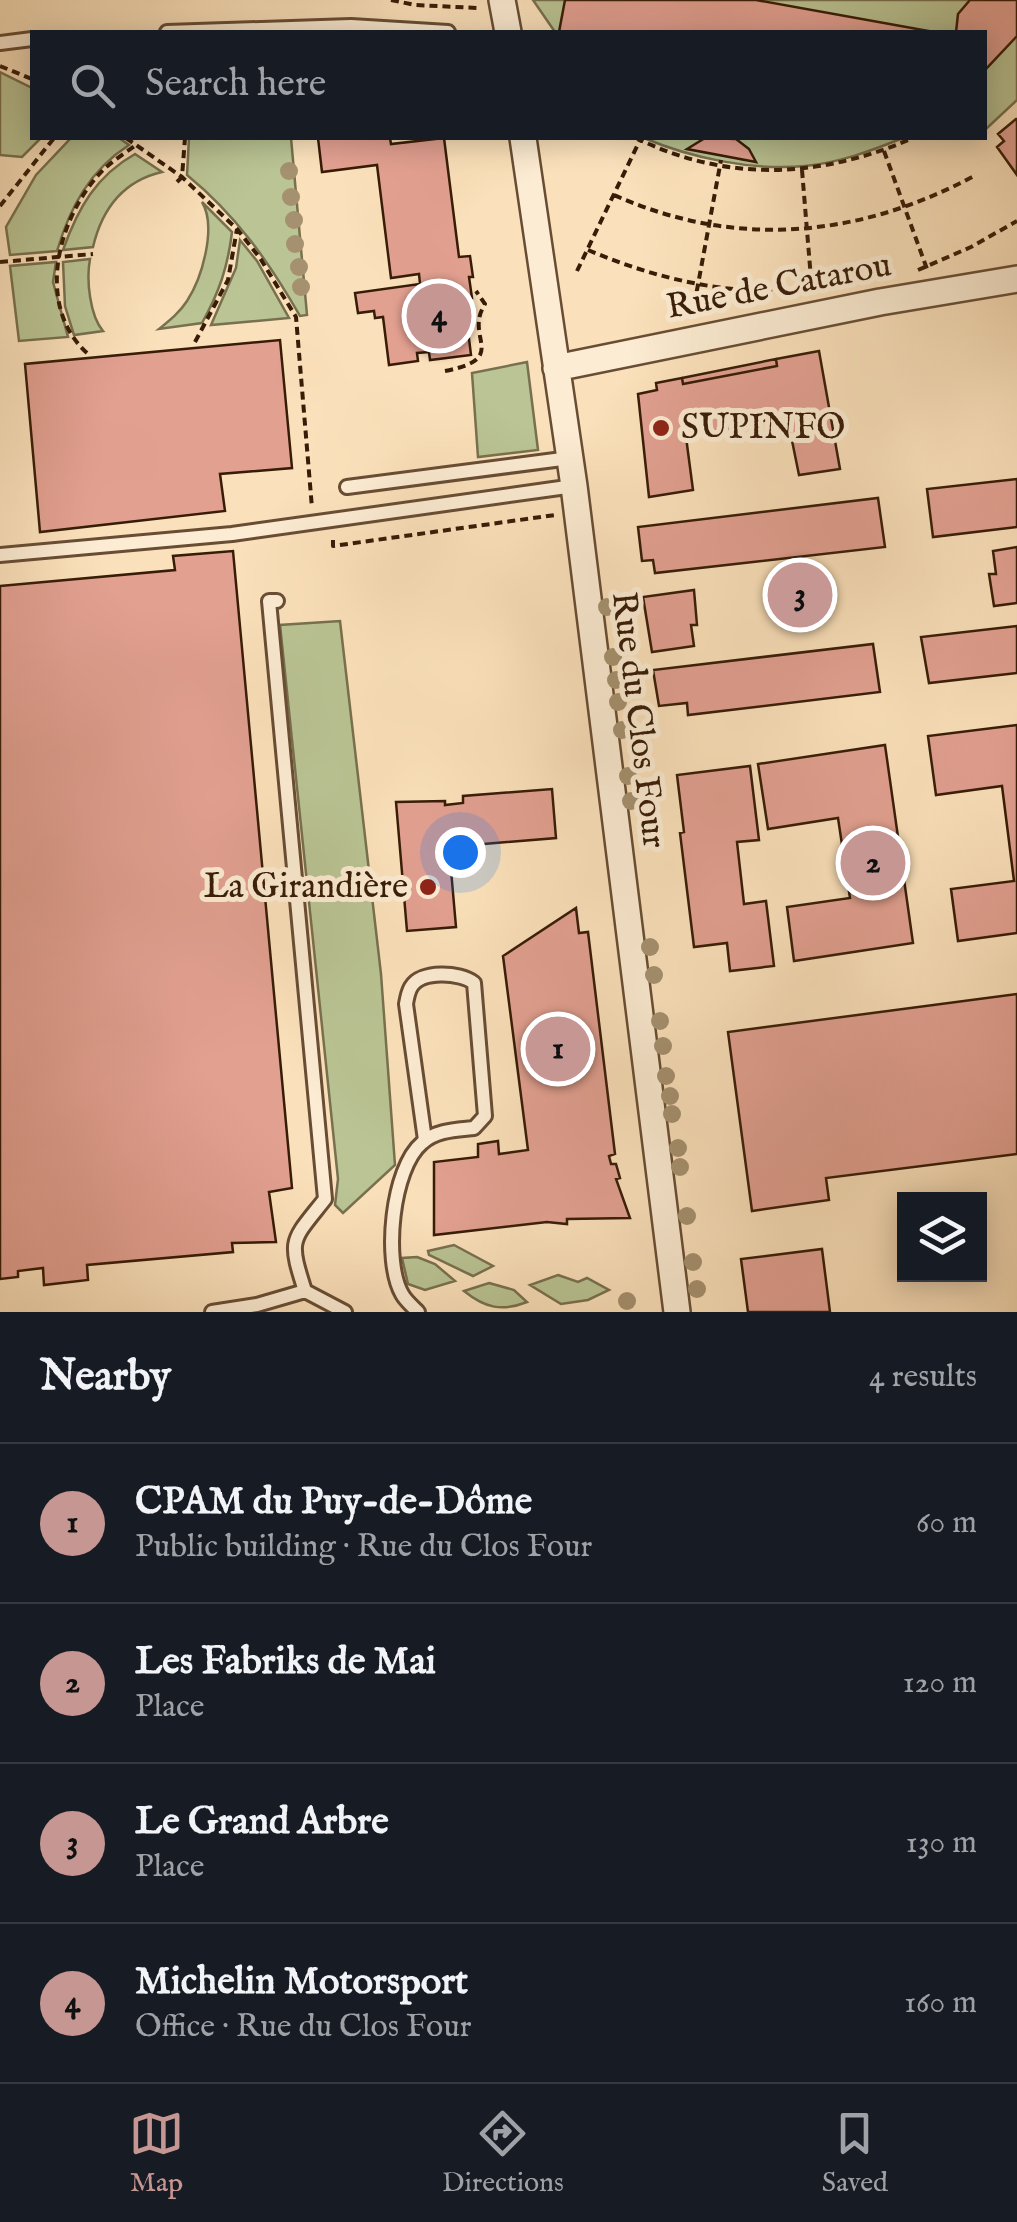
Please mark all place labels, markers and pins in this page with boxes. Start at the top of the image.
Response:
pin: 4 [406,278,472,354]
place label: SUPINFO [681,406,845,451]
marker: SUPINFO [650,417,672,439]
pin: 3 [768,558,832,632]
pin: 2 [840,826,906,900]
place label: La Girandière [204,865,408,910]
marker: La Girandière [417,876,439,898]
pin: 1 [526,1012,590,1086]

